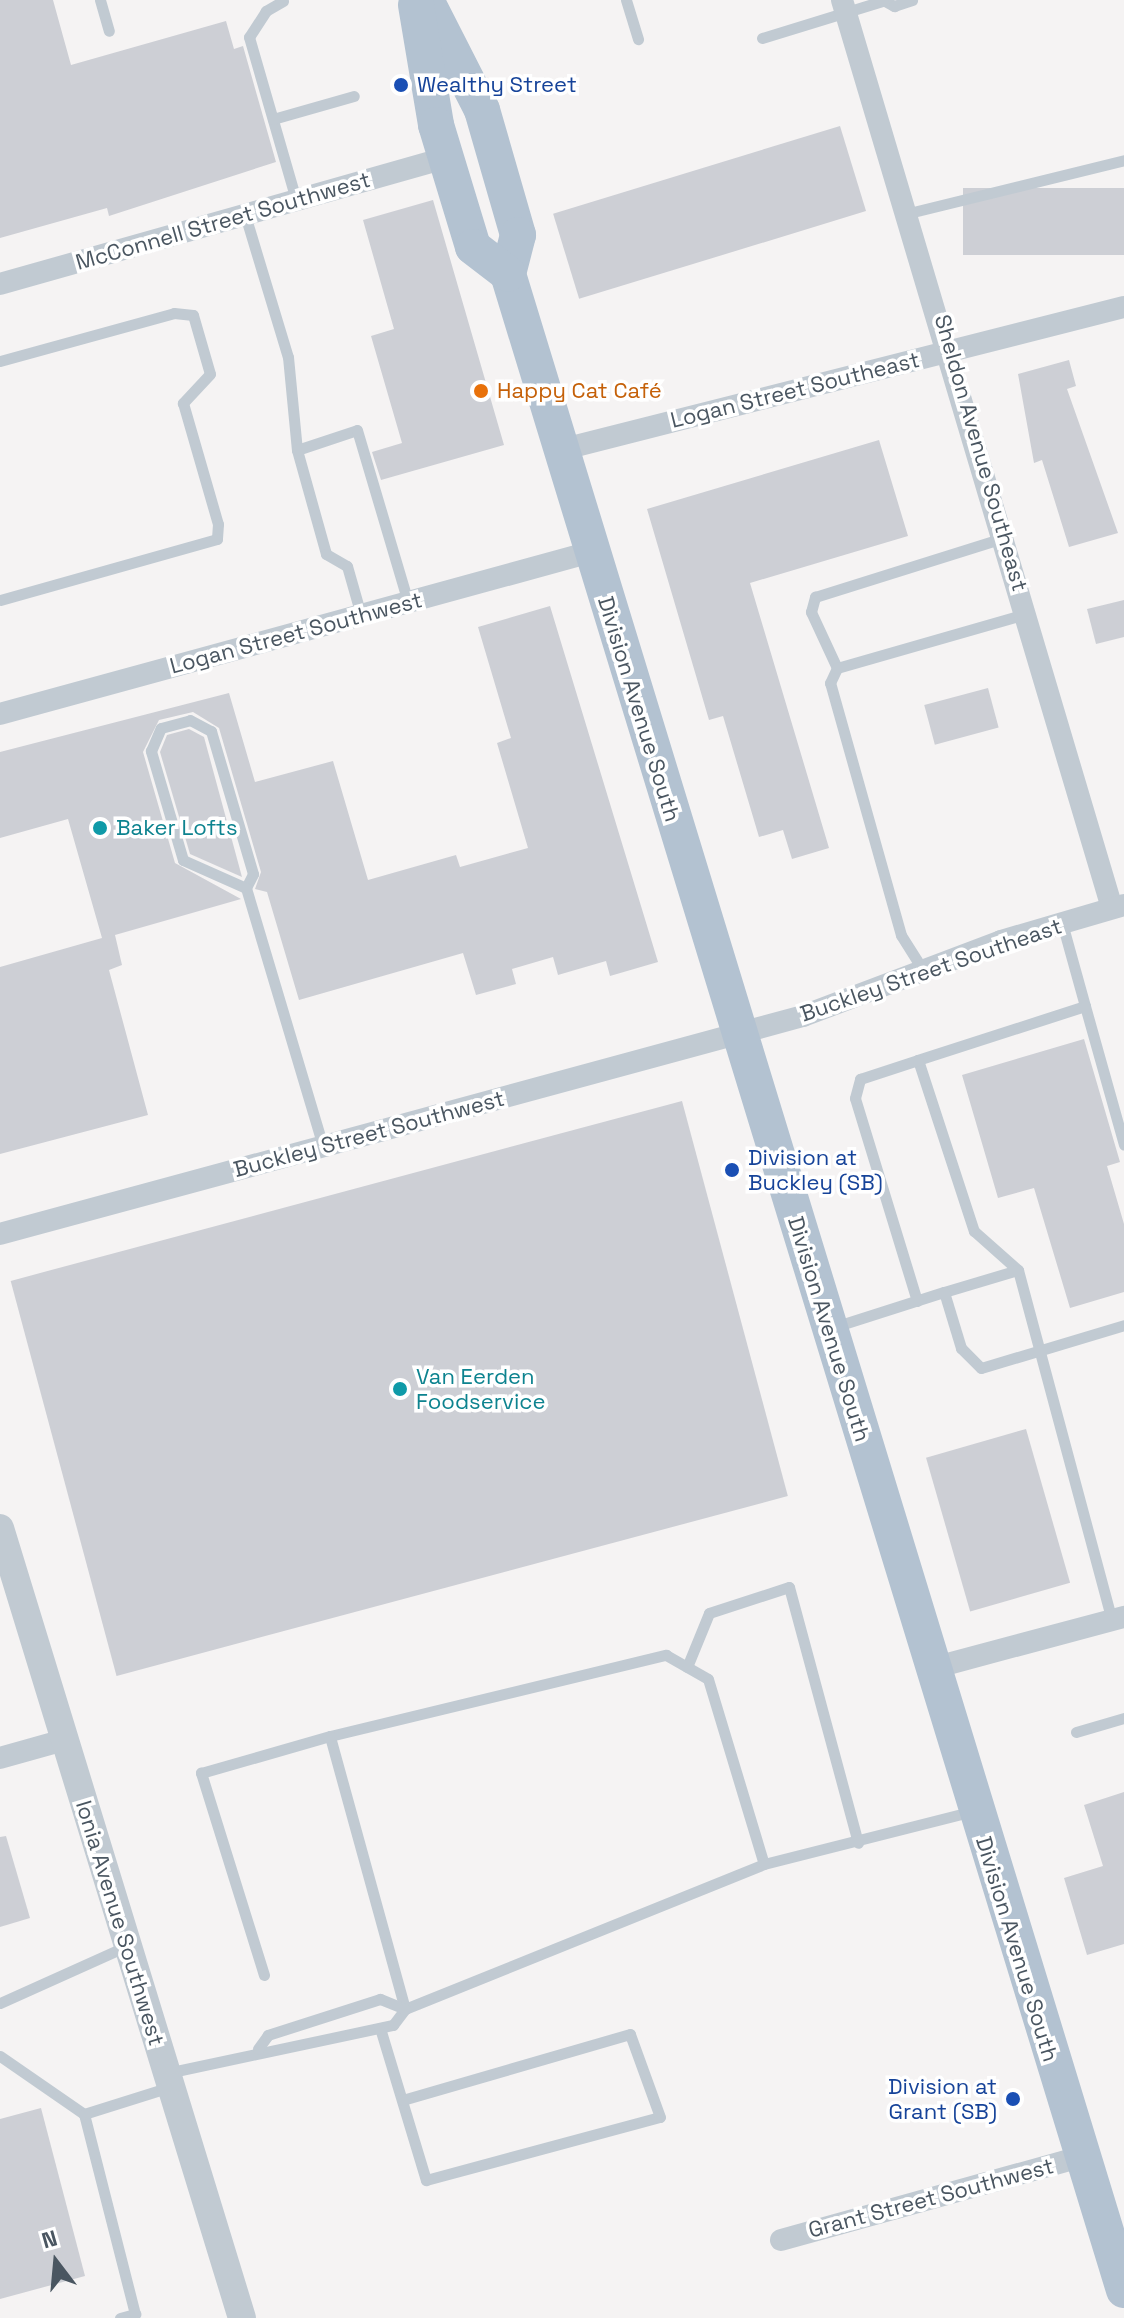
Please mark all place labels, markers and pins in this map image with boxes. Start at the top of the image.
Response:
place label: Wealthy Street [417,72,577,98]
marker: Wealthy Street [392,76,410,94]
place label: Happy Cat Café [497,378,662,404]
marker: Happy Cat Café [472,382,490,400]
place label: Baker Lofts [116,815,238,841]
marker: Baker Lofts [91,819,109,837]
place label: Division at Buckley (SB) [748,1144,883,1196]
marker: Division at Buckley (SB) [723,1161,741,1179]
place label: Van Eerden Foodservice [416,1363,545,1414]
marker: Van Eerden Foodservice [391,1380,409,1398]
place label: Division at Grant (SB) [888,2073,997,2124]
marker: Division at Grant (SB) [1004,2090,1022,2108]

